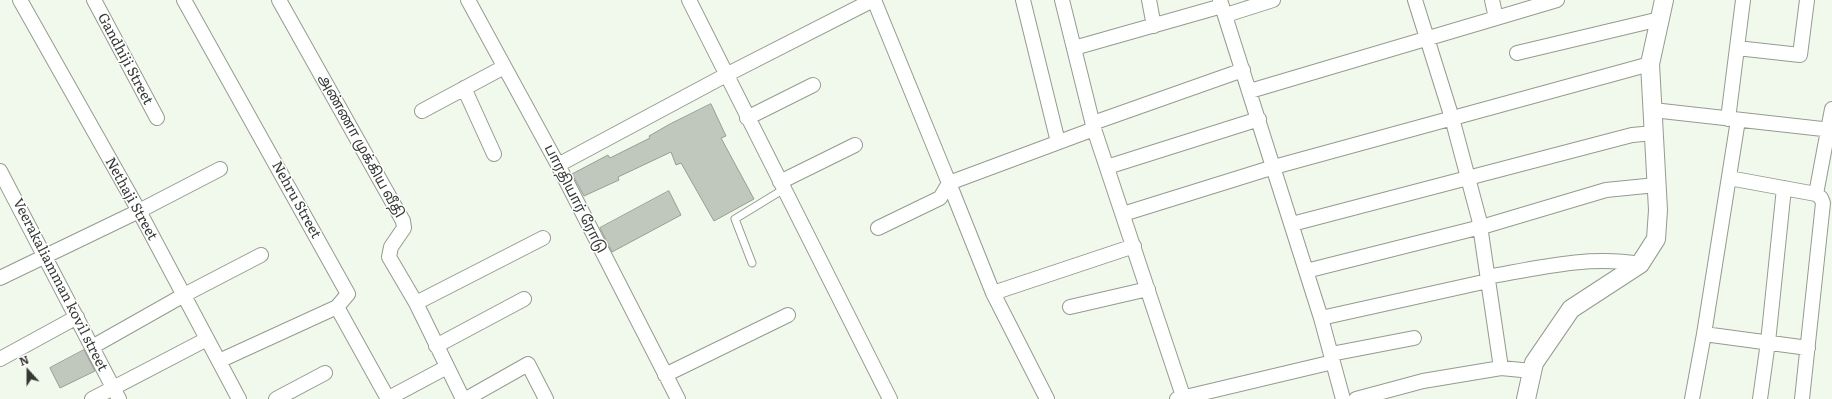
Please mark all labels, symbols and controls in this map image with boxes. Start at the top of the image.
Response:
street label: Gandhiji Street [94,10,156,108]
street label: அண்ணா முக்கிய வீதி [314,71,408,221]
street label: பாரதியார் ரோடு [540,142,610,256]
street label: Nethaji Street [101,155,161,243]
street label: Nehru Street [268,159,324,241]
street label: Veerakaliamman kovil street [9,196,111,374]
north arrow [8,351,48,391]
text: N [17,351,31,369]

